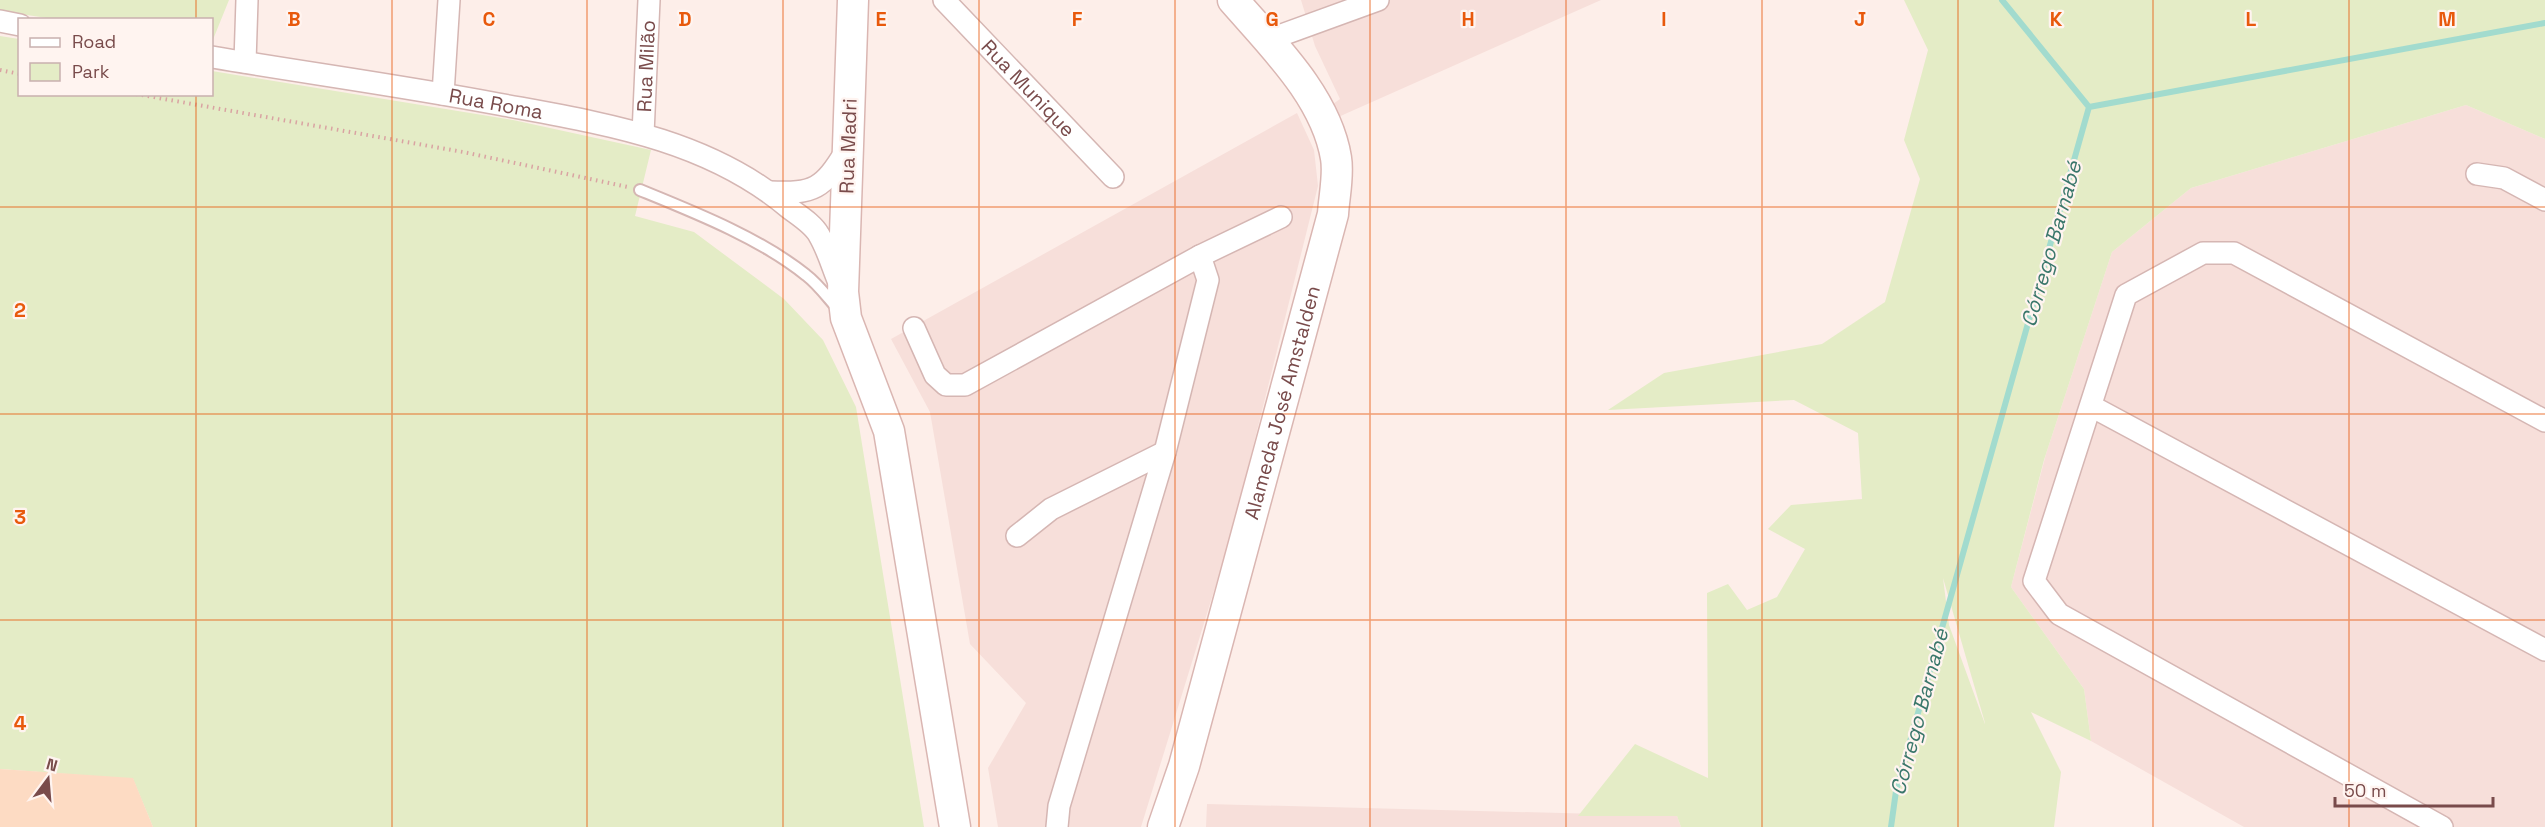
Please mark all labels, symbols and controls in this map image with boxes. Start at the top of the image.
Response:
text: B [287,6,301,32]
text: C [483,6,496,32]
text: D [678,6,692,32]
text: E [875,6,887,32]
text: F [1072,6,1083,32]
text: G [1265,6,1279,32]
text: H [1461,6,1475,32]
text: I [1661,6,1667,32]
text: J [1854,6,1866,32]
text: K [2050,6,2063,32]
text: L [2246,6,2257,32]
text: M [2438,6,2456,32]
legend [18,18,213,96]
street label: Rua Milão [631,19,661,113]
text: Road [72,30,116,53]
street label: Rua Munique [976,34,1081,143]
text: Park [72,60,110,83]
street label: Rua Roma [447,82,545,125]
street label: Rua Madri [833,98,863,194]
water label: Córrego Barnabé [2014,157,2088,330]
street label: Alameda José Amstalden [1238,283,1326,522]
text: 2 [14,297,26,323]
text: 3 [14,504,26,530]
water label: Córrego Barnabé [1884,624,1955,798]
text: 4 [14,710,27,736]
north arrow [18,749,78,809]
text: N [44,753,60,777]
scale bar [2335,770,2492,808]
text: 50 m [2344,779,2386,802]

